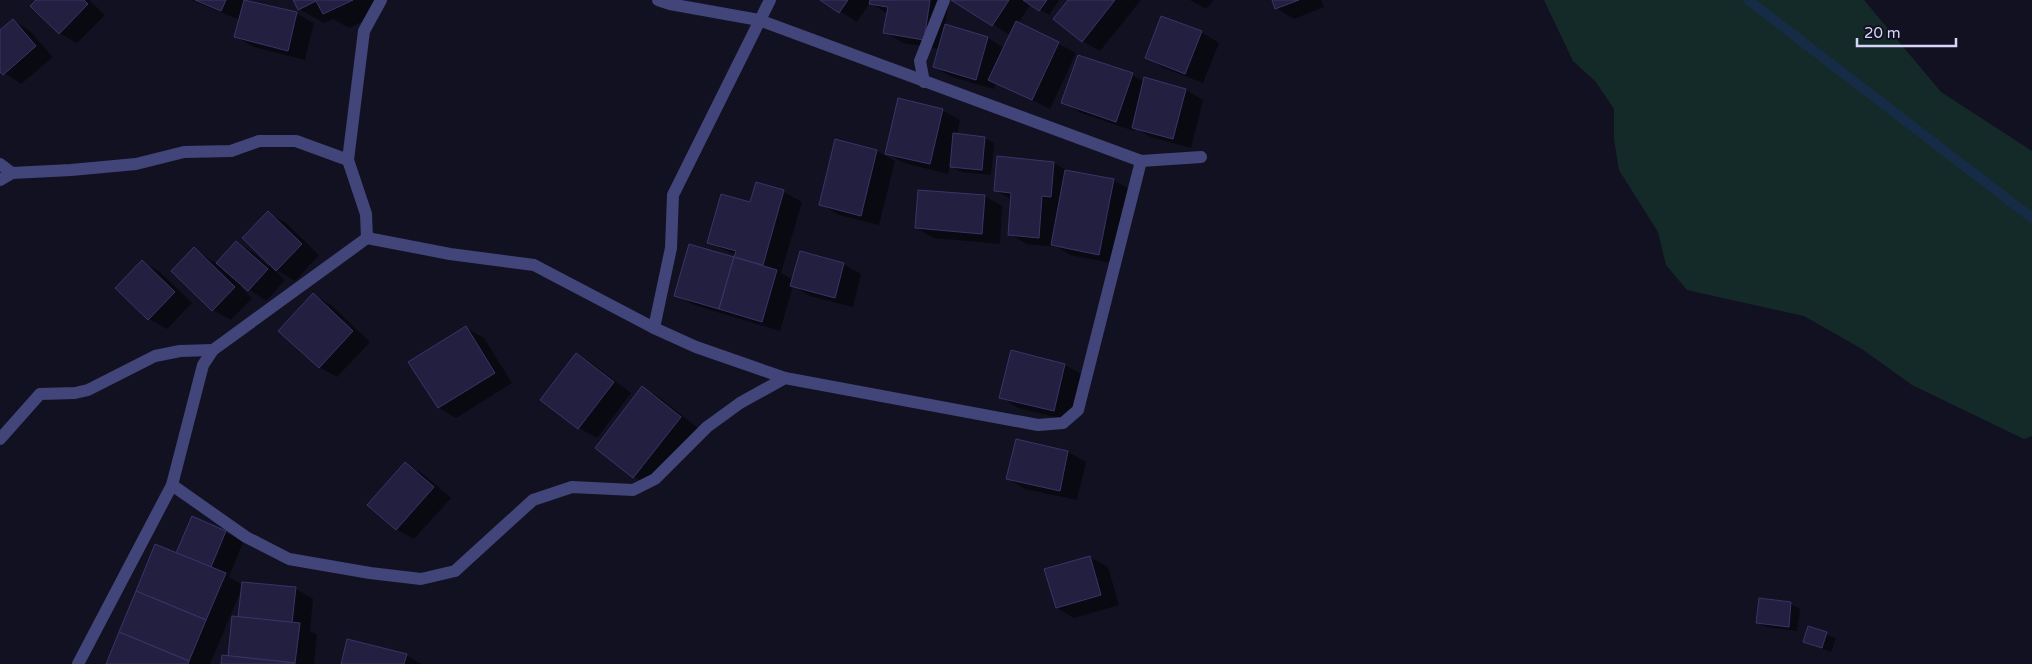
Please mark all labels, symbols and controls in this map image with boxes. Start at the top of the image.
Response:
scale bar [1857,15,1956,47]
text: 20 m [1864,24,1901,42]

